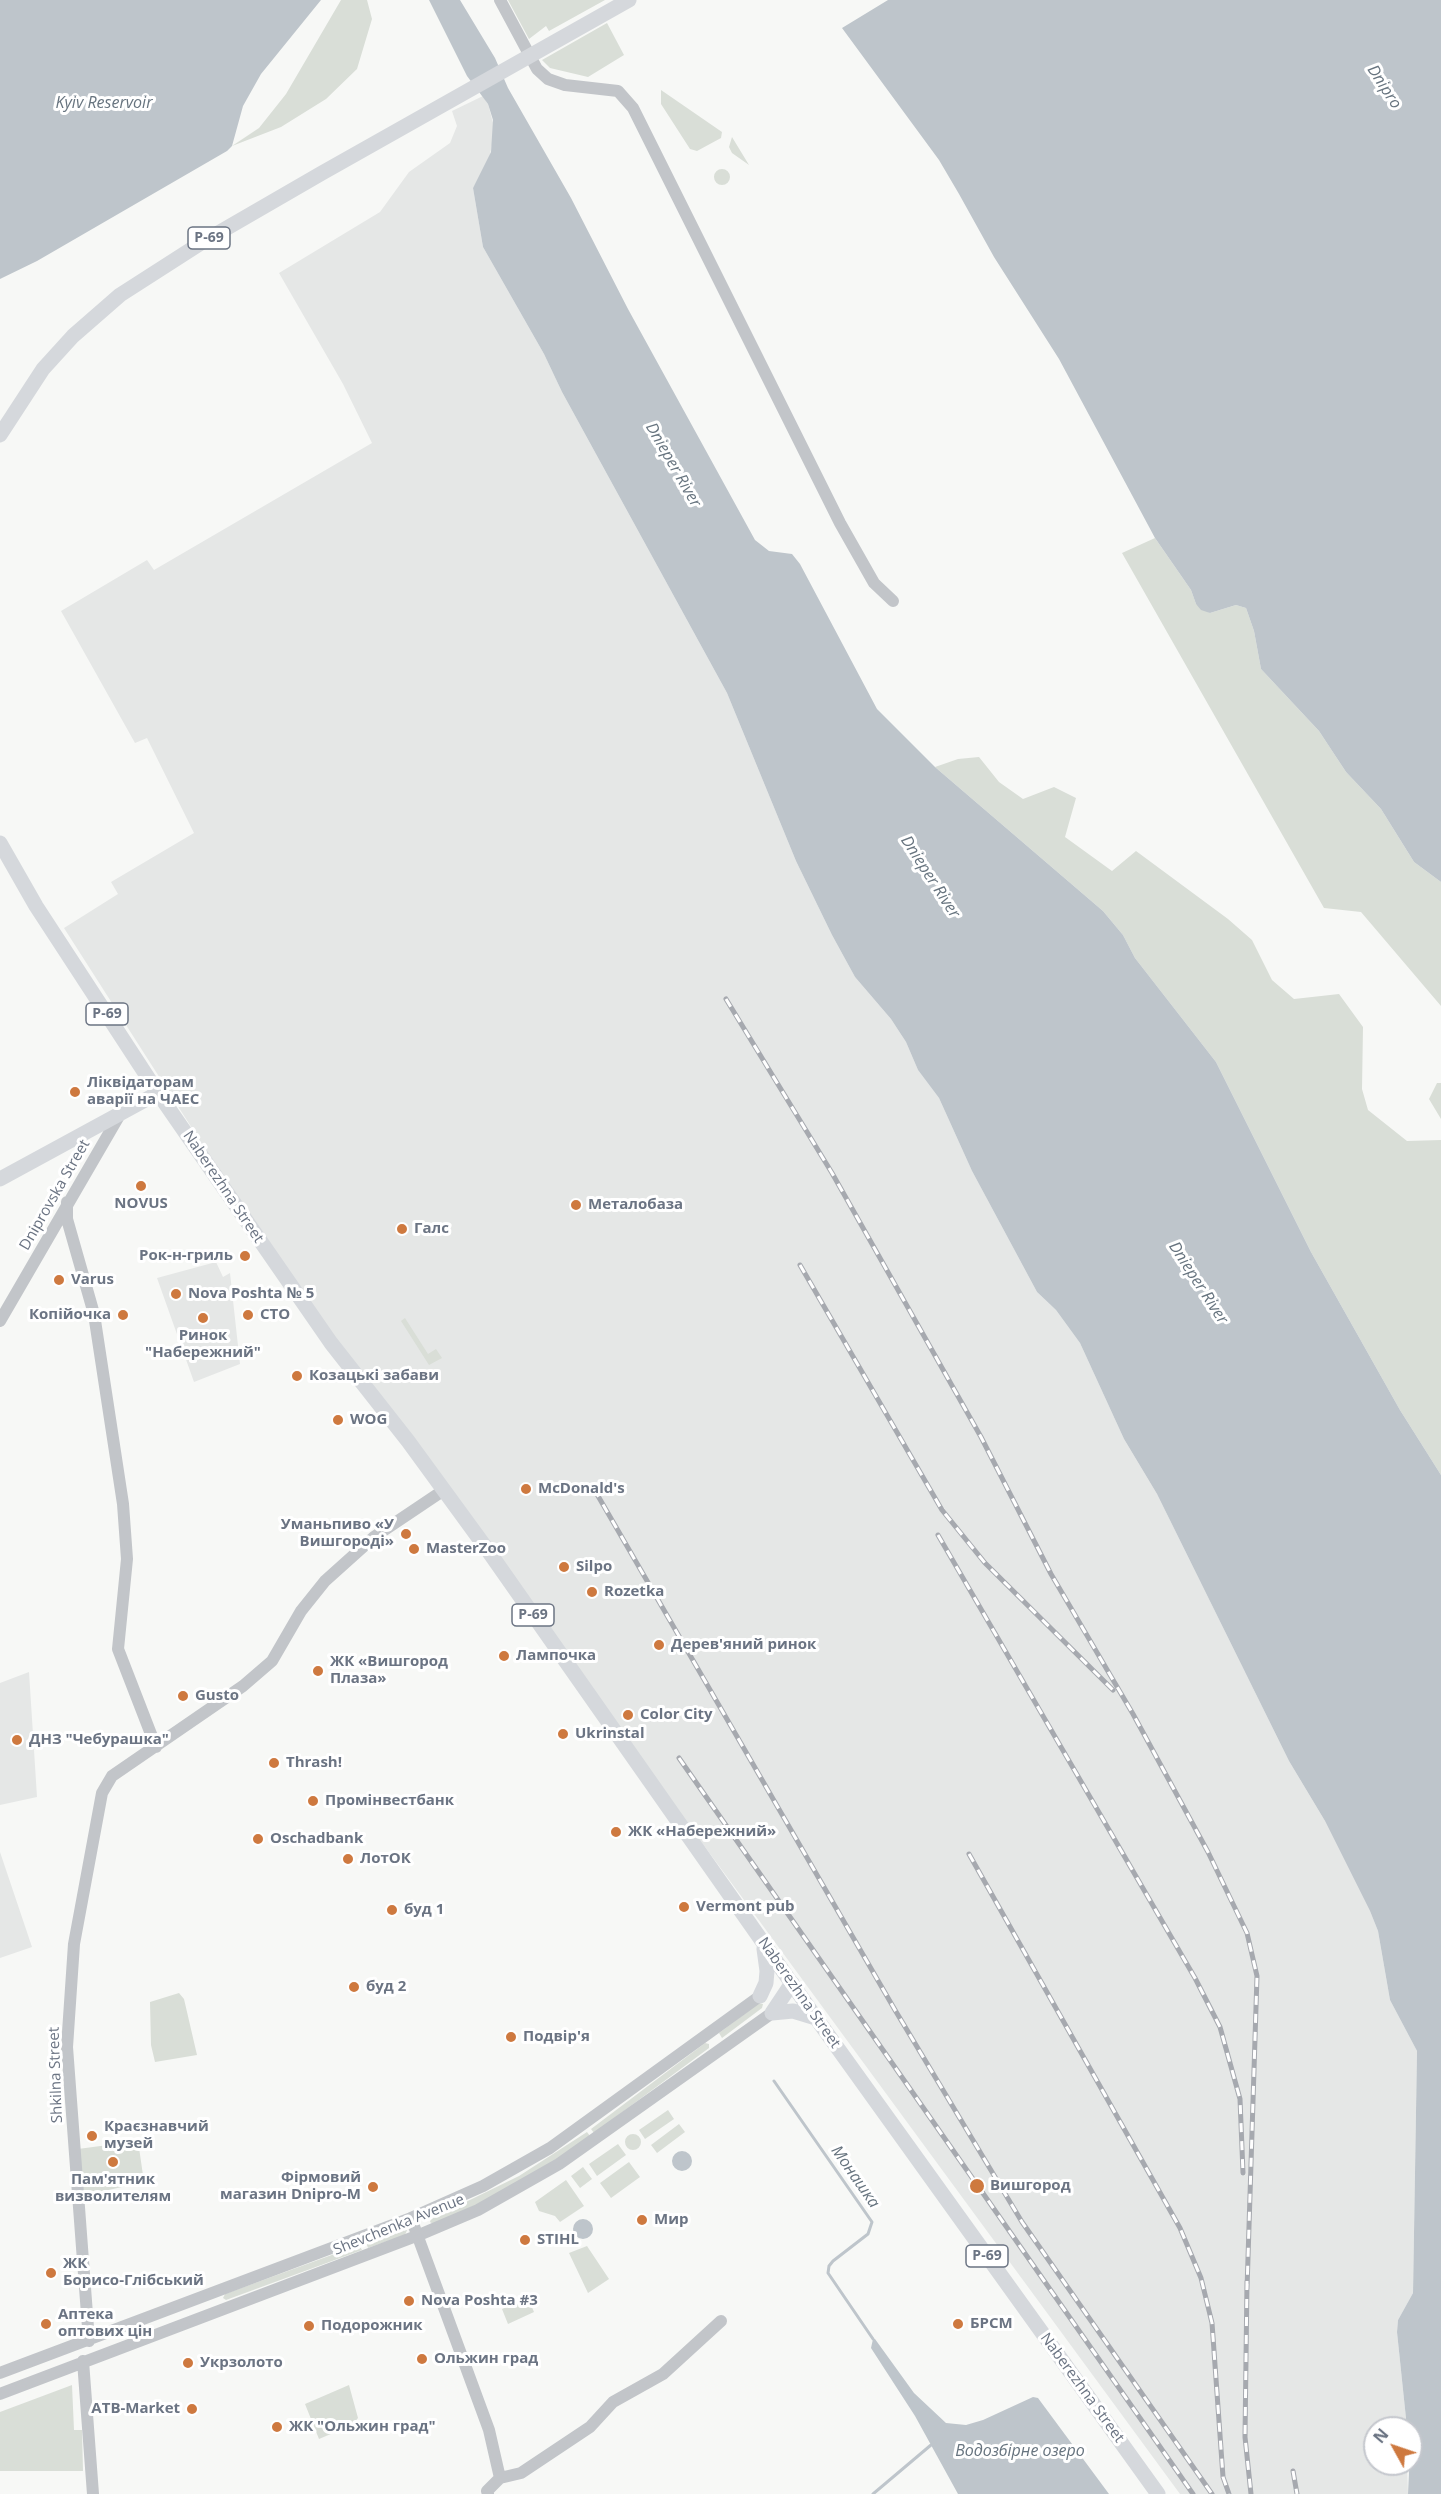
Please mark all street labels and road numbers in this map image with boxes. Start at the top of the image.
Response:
road number: Р-69 [188,227,230,249]
road number: Р-69 [86,1003,128,1025]
street label: Naberezhna Street [179,1128,267,1246]
street label: Dniprovska Street [16,1136,94,1254]
road number: Р-69 [512,1604,554,1626]
street label: Naberezhna Street [754,1934,844,2052]
street label: Shkilna Street [45,2027,67,2123]
street label: Shevchenka Avenue [331,2190,467,2260]
road number: Р-69 [966,2245,1008,2267]
street label: Naberezhna Street [1036,2330,1128,2446]

